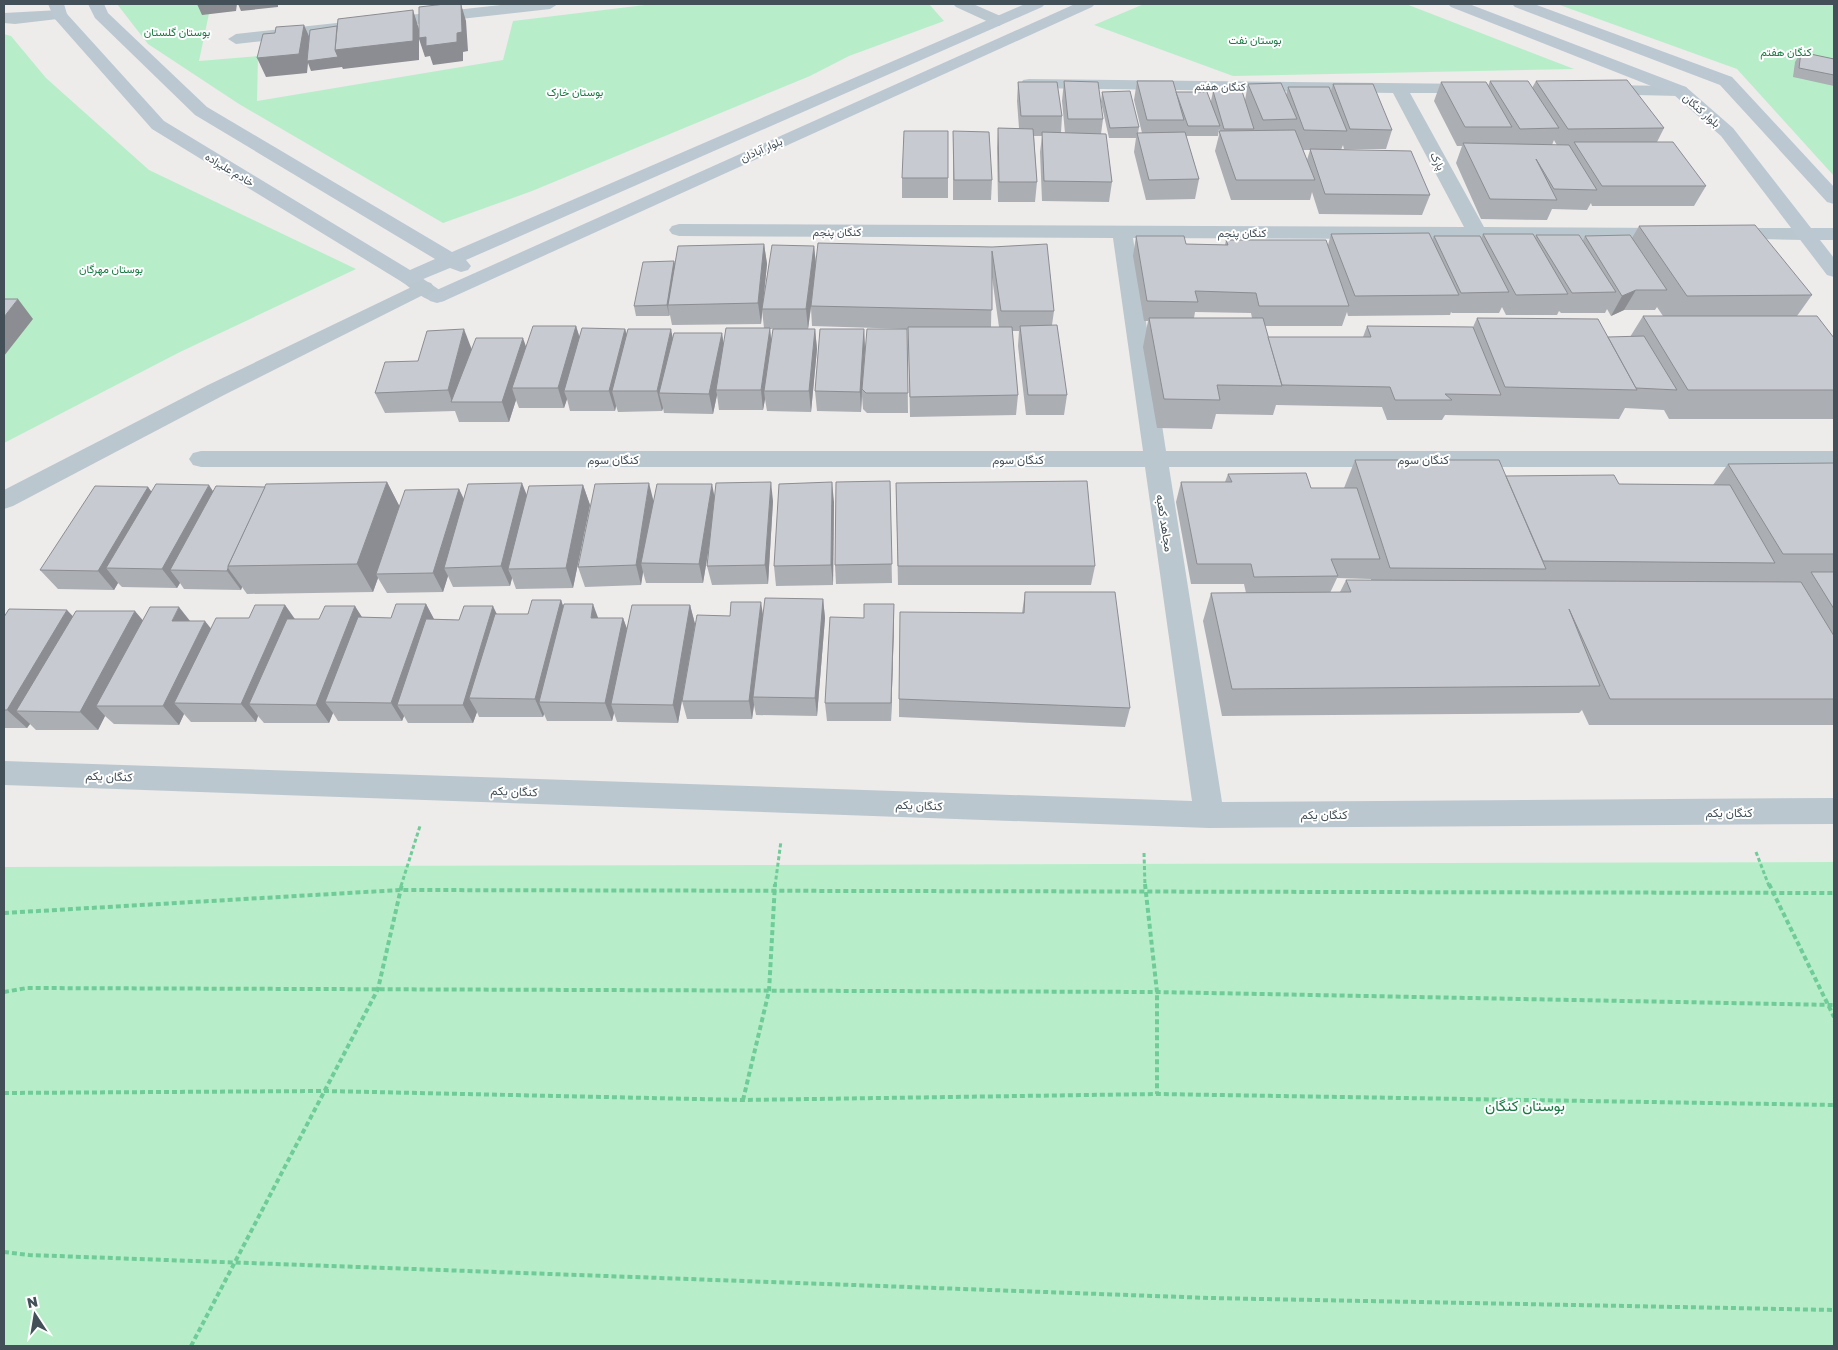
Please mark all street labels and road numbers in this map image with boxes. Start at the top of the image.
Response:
street label: کنگان هفتم [1194,79,1246,95]
street label: بلوار کنگان [1680,90,1723,130]
street label: بلوار آبادان [738,134,784,165]
street label: خادم علیزاده [202,149,257,190]
street label: پارک [1426,150,1448,173]
street label: کنگان پنجم [813,225,862,240]
street label: کنگان پنجم [1218,226,1267,241]
street label: کنگان سوم [587,452,639,468]
street label: کنگان سوم [992,452,1044,468]
street label: کنگان سوم [1397,452,1449,468]
street label: مجاهد کعبه [1153,493,1177,553]
street label: کنگان یکم [85,768,133,785]
street label: کنگان یکم [490,783,538,800]
street label: کنگان یکم [895,797,943,814]
street label: کنگان یکم [1705,805,1753,821]
street label: کنگان یکم [1300,807,1348,823]

